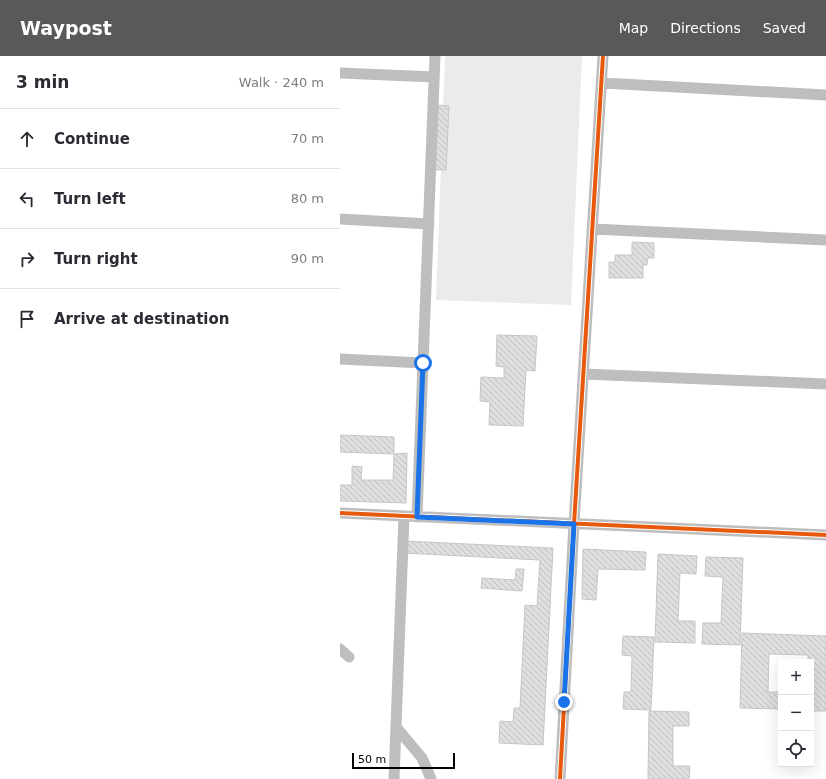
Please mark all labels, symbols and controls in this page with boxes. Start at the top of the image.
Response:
text: Waypost [20,17,112,39]
text: Map [619,20,648,36]
text: Directions [670,20,741,36]
text: Saved [763,20,806,36]
text: 3 min [16,72,69,92]
text: Walk · 240 m [239,75,324,90]
icon: ahead [16,128,38,150]
text: Continue [54,130,130,148]
text: 70 m [291,131,324,146]
icon: left [16,188,38,210]
text: Turn left [54,190,126,208]
text: 80 m [291,191,324,206]
icon: right [16,248,38,270]
text: Turn right [54,250,138,268]
text: 90 m [291,251,324,266]
icon: arrive [16,308,38,330]
text: Arrive at destination [54,310,229,328]
route start [414,354,432,372]
map controls [778,659,814,767]
button: + [778,659,814,695]
route end [555,693,573,711]
button: − [778,695,814,731]
button: locate [778,731,814,767]
scale bar [352,751,455,770]
text: 50 m [358,753,386,766]

